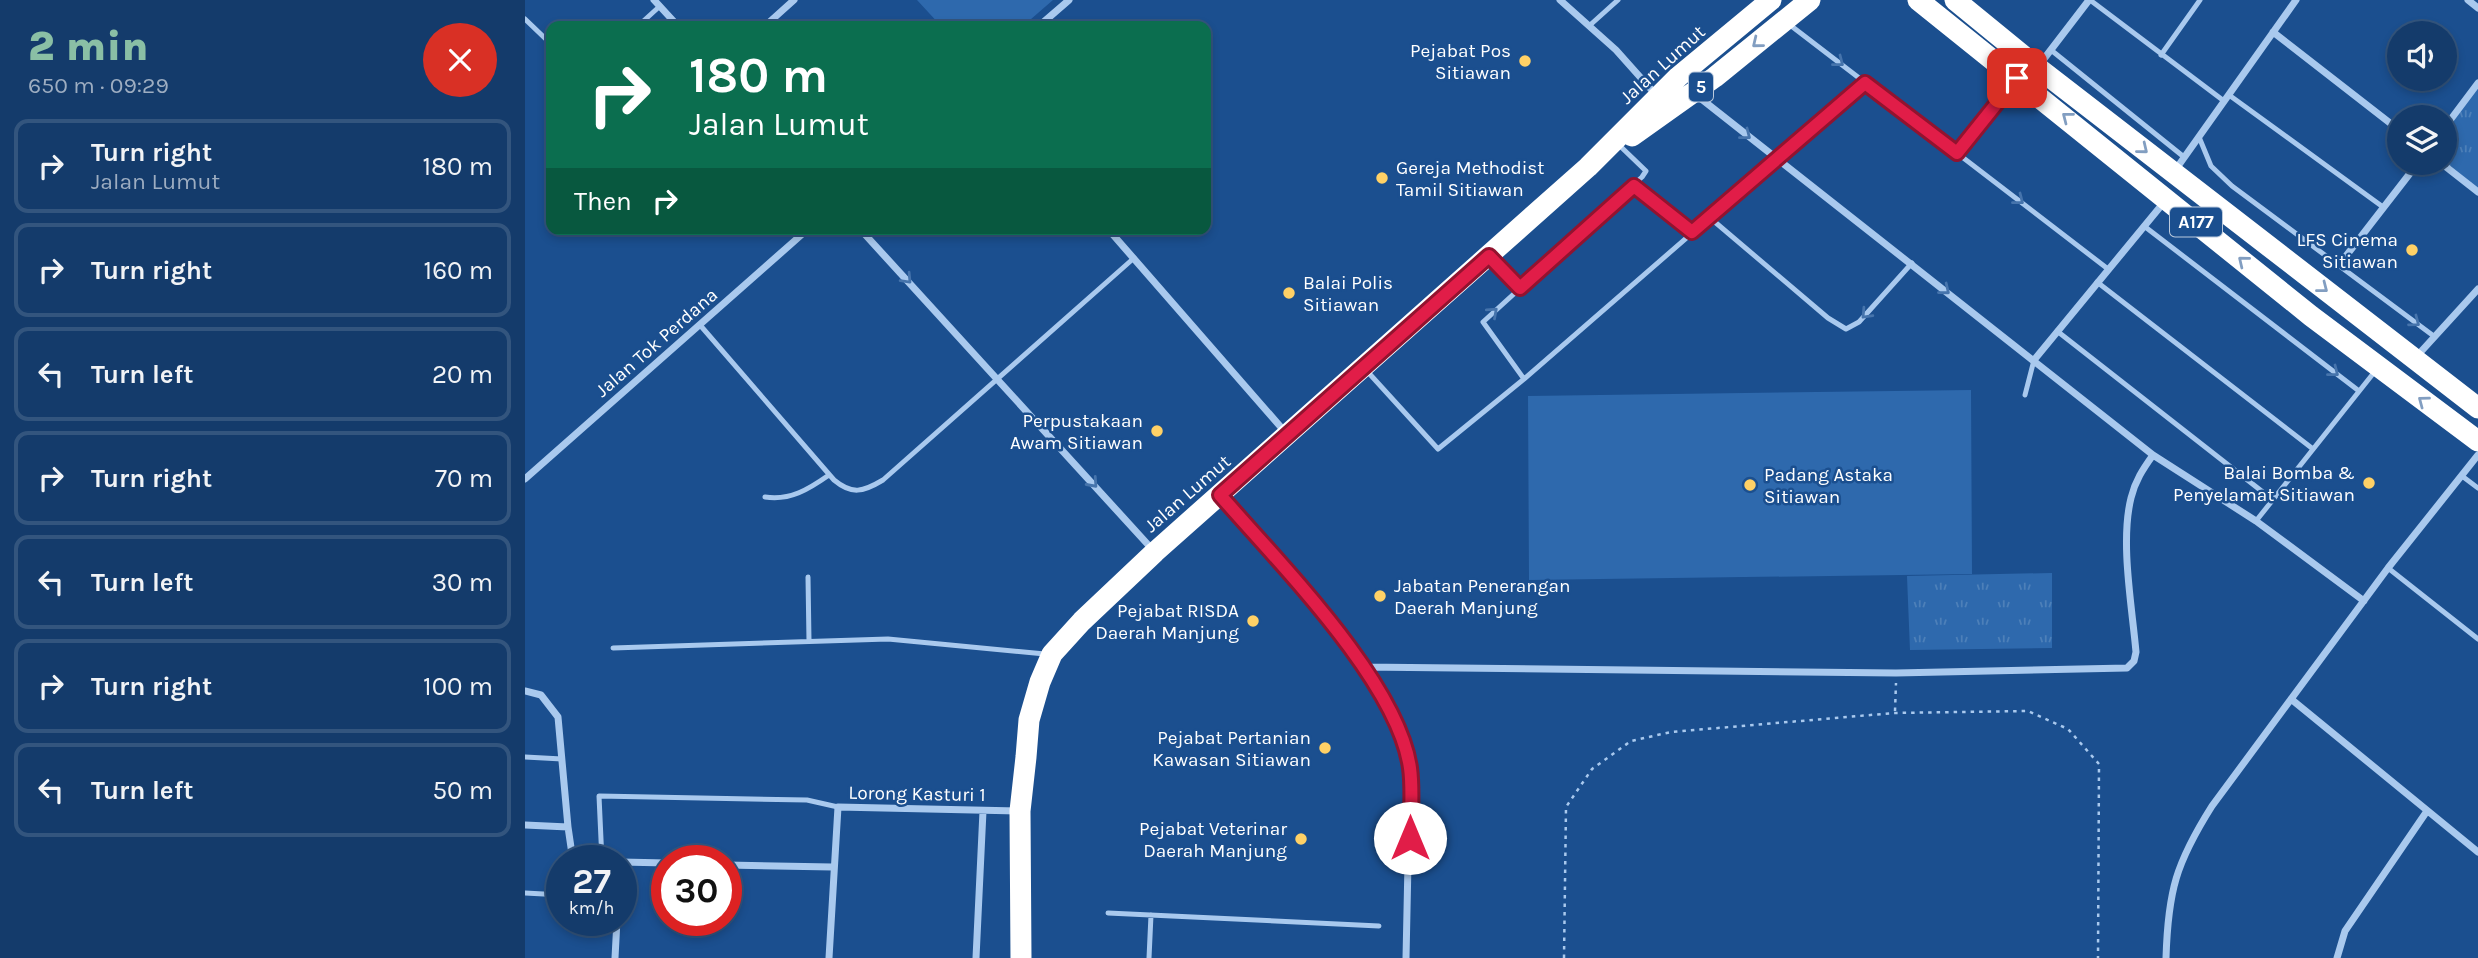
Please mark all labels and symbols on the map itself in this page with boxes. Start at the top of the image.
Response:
street label: Jalan Lumut [1616,21,1710,109]
one-way arrow [1752,35,1765,47]
place label: Pejabat Pos Sitiawan [1410,40,1511,84]
pin [1987,48,2047,108]
marker: Pejabat Pos Sitiawan [1517,53,1533,69]
one-way arrow [1831,54,1843,67]
road number: 5 [1689,72,1713,102]
one-way arrow [2062,113,2074,126]
one-way arrow [1739,126,1751,139]
one-way arrow [2136,140,2148,153]
place label: Gereja Methodist Tamil Sitiawan [1396,157,1544,201]
marker: Gereja Methodist Tamil Sitiawan [1374,170,1390,186]
one-way arrow [2012,192,2024,205]
road number: A177 [2170,208,2222,236]
place label: LFS Cinema Sitiawan [2296,229,2398,273]
marker: LFS Cinema Sitiawan [2404,242,2420,258]
one-way arrow [2239,257,2252,269]
one-way arrow [898,271,911,284]
place label: Balai Polis Sitiawan [1303,272,1393,316]
one-way arrow [2316,279,2328,292]
one-way arrow [1938,281,1950,294]
street label: Jalan Tok Perdana [591,284,722,402]
marker: Balai Polis Sitiawan [1281,285,1297,301]
one-way arrow [1862,306,1875,319]
one-way arrow [1485,308,1498,320]
one-way arrow [2407,314,2420,326]
one-way arrow [2327,363,2339,376]
one-way arrow [2418,396,2431,409]
place label: Perpustakaan Awam Sitiawan [1010,410,1143,454]
marker: Perpustakaan Awam Sitiawan [1149,423,1165,439]
street label: Jalan Lumut [1140,450,1235,537]
place label: Balai Bomba & Penyelamat Sitiawan [2173,462,2355,506]
place label: Padang Astaka Sitiawan [1764,464,1893,508]
one-way arrow [1085,475,1097,488]
marker: Balai Bomba & Penyelamat Sitiawan [2361,475,2377,491]
marker: Padang Astaka Sitiawan [1742,477,1758,493]
place label: Jabatan Penerangan Daerah Manjung [1394,575,1570,619]
marker: Jabatan Penerangan Daerah Manjung [1372,588,1388,604]
place label: Pejabat RISDA Daerah Manjung [1095,600,1239,644]
marker: Pejabat RISDA Daerah Manjung [1245,613,1261,629]
place label: Pejabat Pertanian Kawasan Sitiawan [1152,727,1311,771]
marker: Pejabat Pertanian Kawasan Sitiawan [1317,740,1333,756]
street label: Lorong Kasturi 1 [848,782,986,806]
position arrow [1373,801,1447,875]
place label: Pejabat Veterinar Daerah Manjung [1139,818,1287,862]
marker: Pejabat Veterinar Daerah Manjung [1293,831,1309,847]
speed limit sign: 30 [651,845,742,936]

